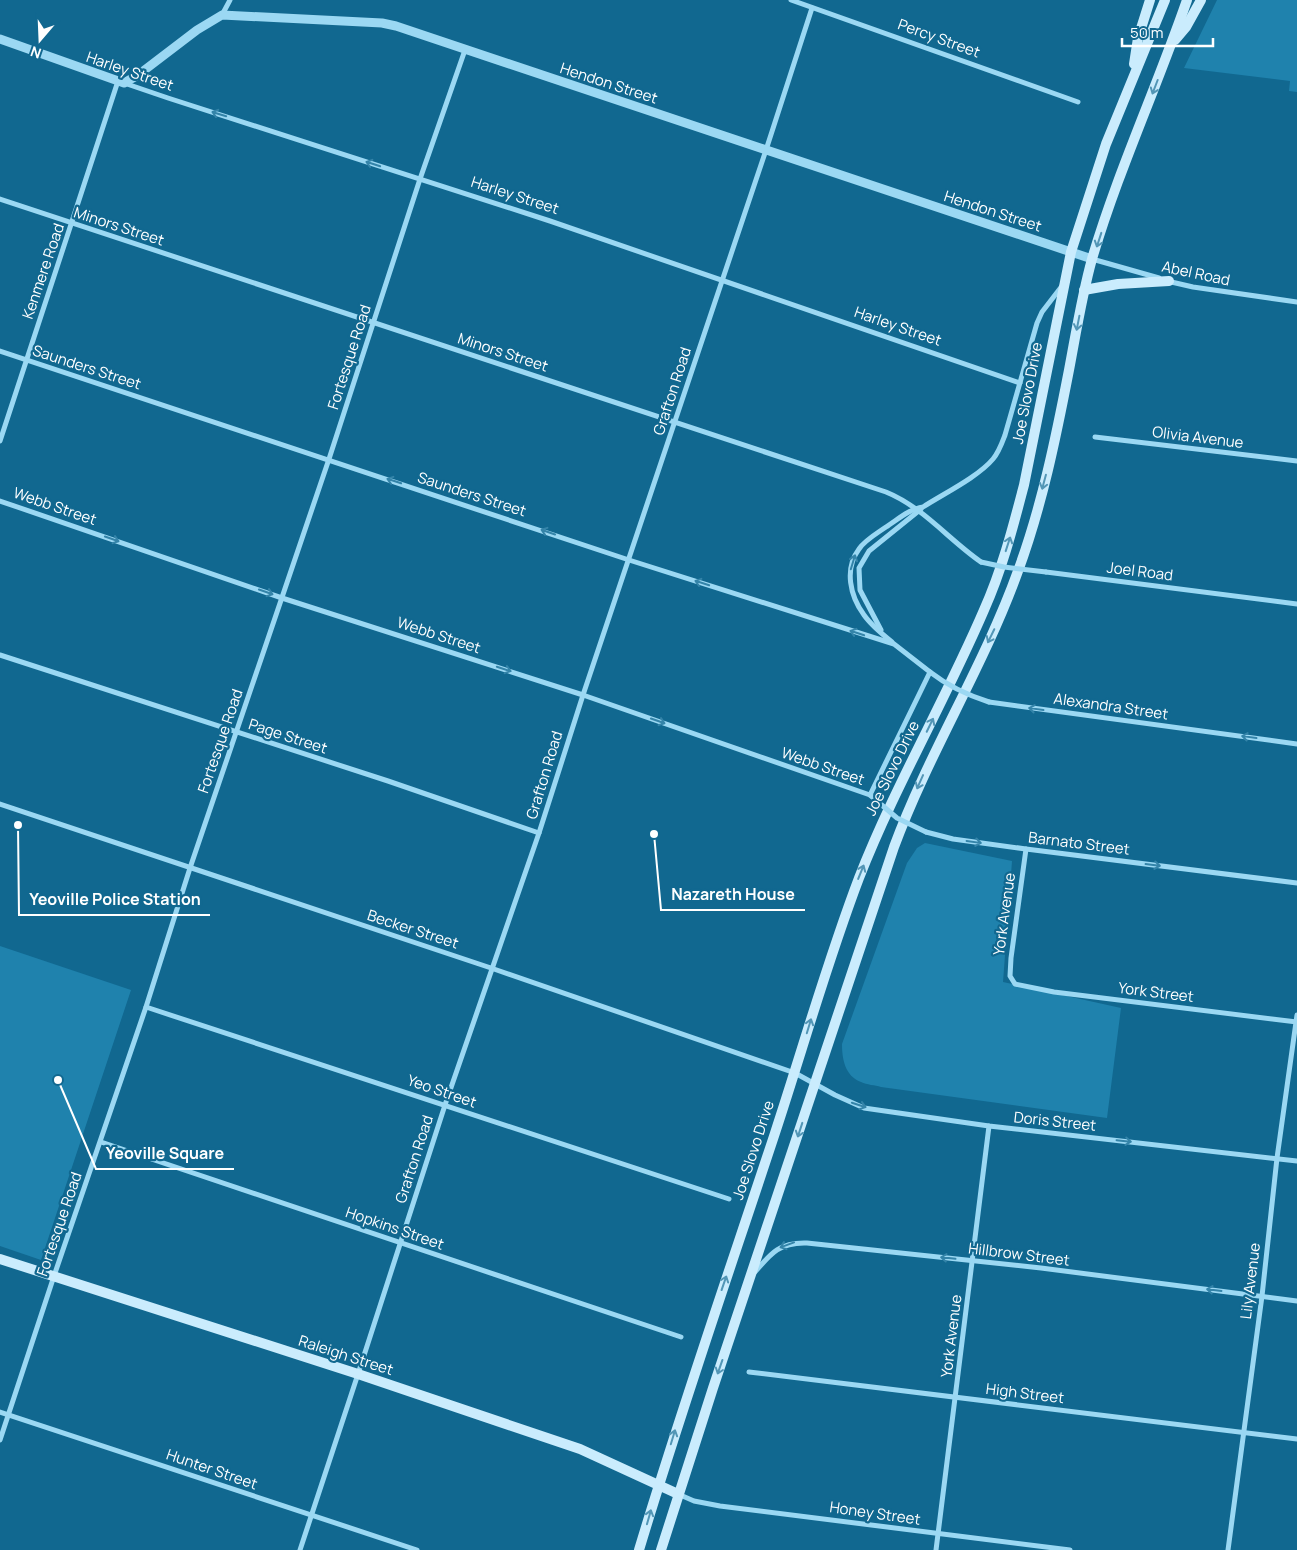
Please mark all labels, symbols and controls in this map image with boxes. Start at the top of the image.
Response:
street label: Percy Street [895,13,983,63]
north arrow [15,15,65,65]
scale bar [1122,15,1213,47]
text: 50 m [1130,22,1164,43]
text: N [28,42,43,63]
street label: Harley Street [84,46,176,96]
street label: Hendon Street [558,57,660,109]
one-way arrow [1150,79,1159,95]
one-way arrow [211,109,227,119]
one-way arrow [366,158,382,168]
street label: Harley Street [468,171,562,219]
street label: Hendon Street [942,185,1044,237]
street label: Minors Street [71,202,167,250]
street label: Kenmere Road [17,220,69,322]
one-way arrow [1093,232,1103,248]
street label: Abel Road [1160,256,1232,290]
street label: Harley Street [852,301,944,351]
street label: Fortesque Road [322,302,376,412]
one-way arrow [1072,315,1082,331]
street label: Minors Street [455,328,551,376]
street label: Saunders Street [30,340,144,394]
street label: Joe Slovo Drive [1007,340,1047,446]
street label: Grafton Road [648,344,696,438]
street label: Olivia Avenue [1151,421,1245,453]
street label: Saunders Street [415,467,529,521]
one-way arrow [1039,474,1049,490]
one-way arrow [386,475,402,485]
street label: Webb Street [11,482,99,530]
one-way arrow [541,527,556,536]
one-way arrow [104,535,120,544]
one-way arrow [1003,536,1013,552]
one-way arrow [849,554,859,570]
street label: Joel Road [1106,557,1174,585]
one-way arrow [695,578,711,588]
one-way arrow [258,588,273,597]
street label: Webb Street [395,612,483,658]
one-way arrow [850,627,866,637]
one-way arrow [986,628,996,643]
one-way arrow [496,665,511,674]
street label: Fortesque Road [192,686,248,796]
street label: Alexandra Street [1052,688,1170,724]
one-way arrow [1028,703,1044,713]
street label: Page Street [246,713,330,759]
one-way arrow [649,717,665,726]
street label: Joe Slovo Drive [860,717,924,819]
one-way arrow [925,718,935,733]
street label: Grafton Road [521,728,567,822]
one-way arrow [1241,732,1257,742]
street label: Webb Street [779,742,867,790]
one-way arrow [915,774,924,789]
street label: Barnato Street [1027,826,1131,860]
one-way arrow [966,837,982,847]
one-way arrow [1144,860,1160,870]
one-way arrow [857,865,867,880]
street label: York Avenue [988,871,1020,957]
callout: Nazareth House [661,879,805,910]
text: Nazareth House [671,883,795,905]
callout: Yeoville Police Station [19,884,210,915]
text: Yeoville Police Station [29,888,201,910]
street label: Becker Street [365,904,461,954]
street label: York Street [1117,977,1195,1007]
one-way arrow [805,1018,815,1034]
street label: Yeo Street [405,1069,479,1113]
street label: Joe Slovo Drive [727,1097,779,1202]
one-way arrow [850,1101,866,1110]
street label: Doris Street [1013,1106,1097,1136]
street label: Grafton Road [390,1112,438,1206]
one-way arrow [794,1122,804,1138]
one-way arrow [1115,1136,1131,1146]
callout: Yeoville Square [96,1138,234,1169]
text: Yeoville Square [106,1142,225,1164]
street label: Fortesque Road [31,1169,87,1279]
street label: Hopkins Street [343,1201,447,1255]
street label: Hillbrow Street [967,1237,1071,1271]
one-way arrow [780,1241,795,1250]
street label: Lily Avenue [1235,1241,1265,1320]
one-way arrow [941,1253,957,1263]
one-way arrow [720,1276,729,1291]
one-way arrow [1206,1285,1222,1295]
street label: York Avenue [936,1293,967,1379]
street label: Raleigh Street [296,1330,396,1380]
one-way arrow [715,1359,724,1374]
street label: High Street [985,1378,1065,1408]
one-way arrow [669,1430,679,1446]
street label: Hunter Street [164,1444,260,1494]
street label: Honey Street [828,1496,922,1530]
one-way arrow [644,1509,654,1525]

